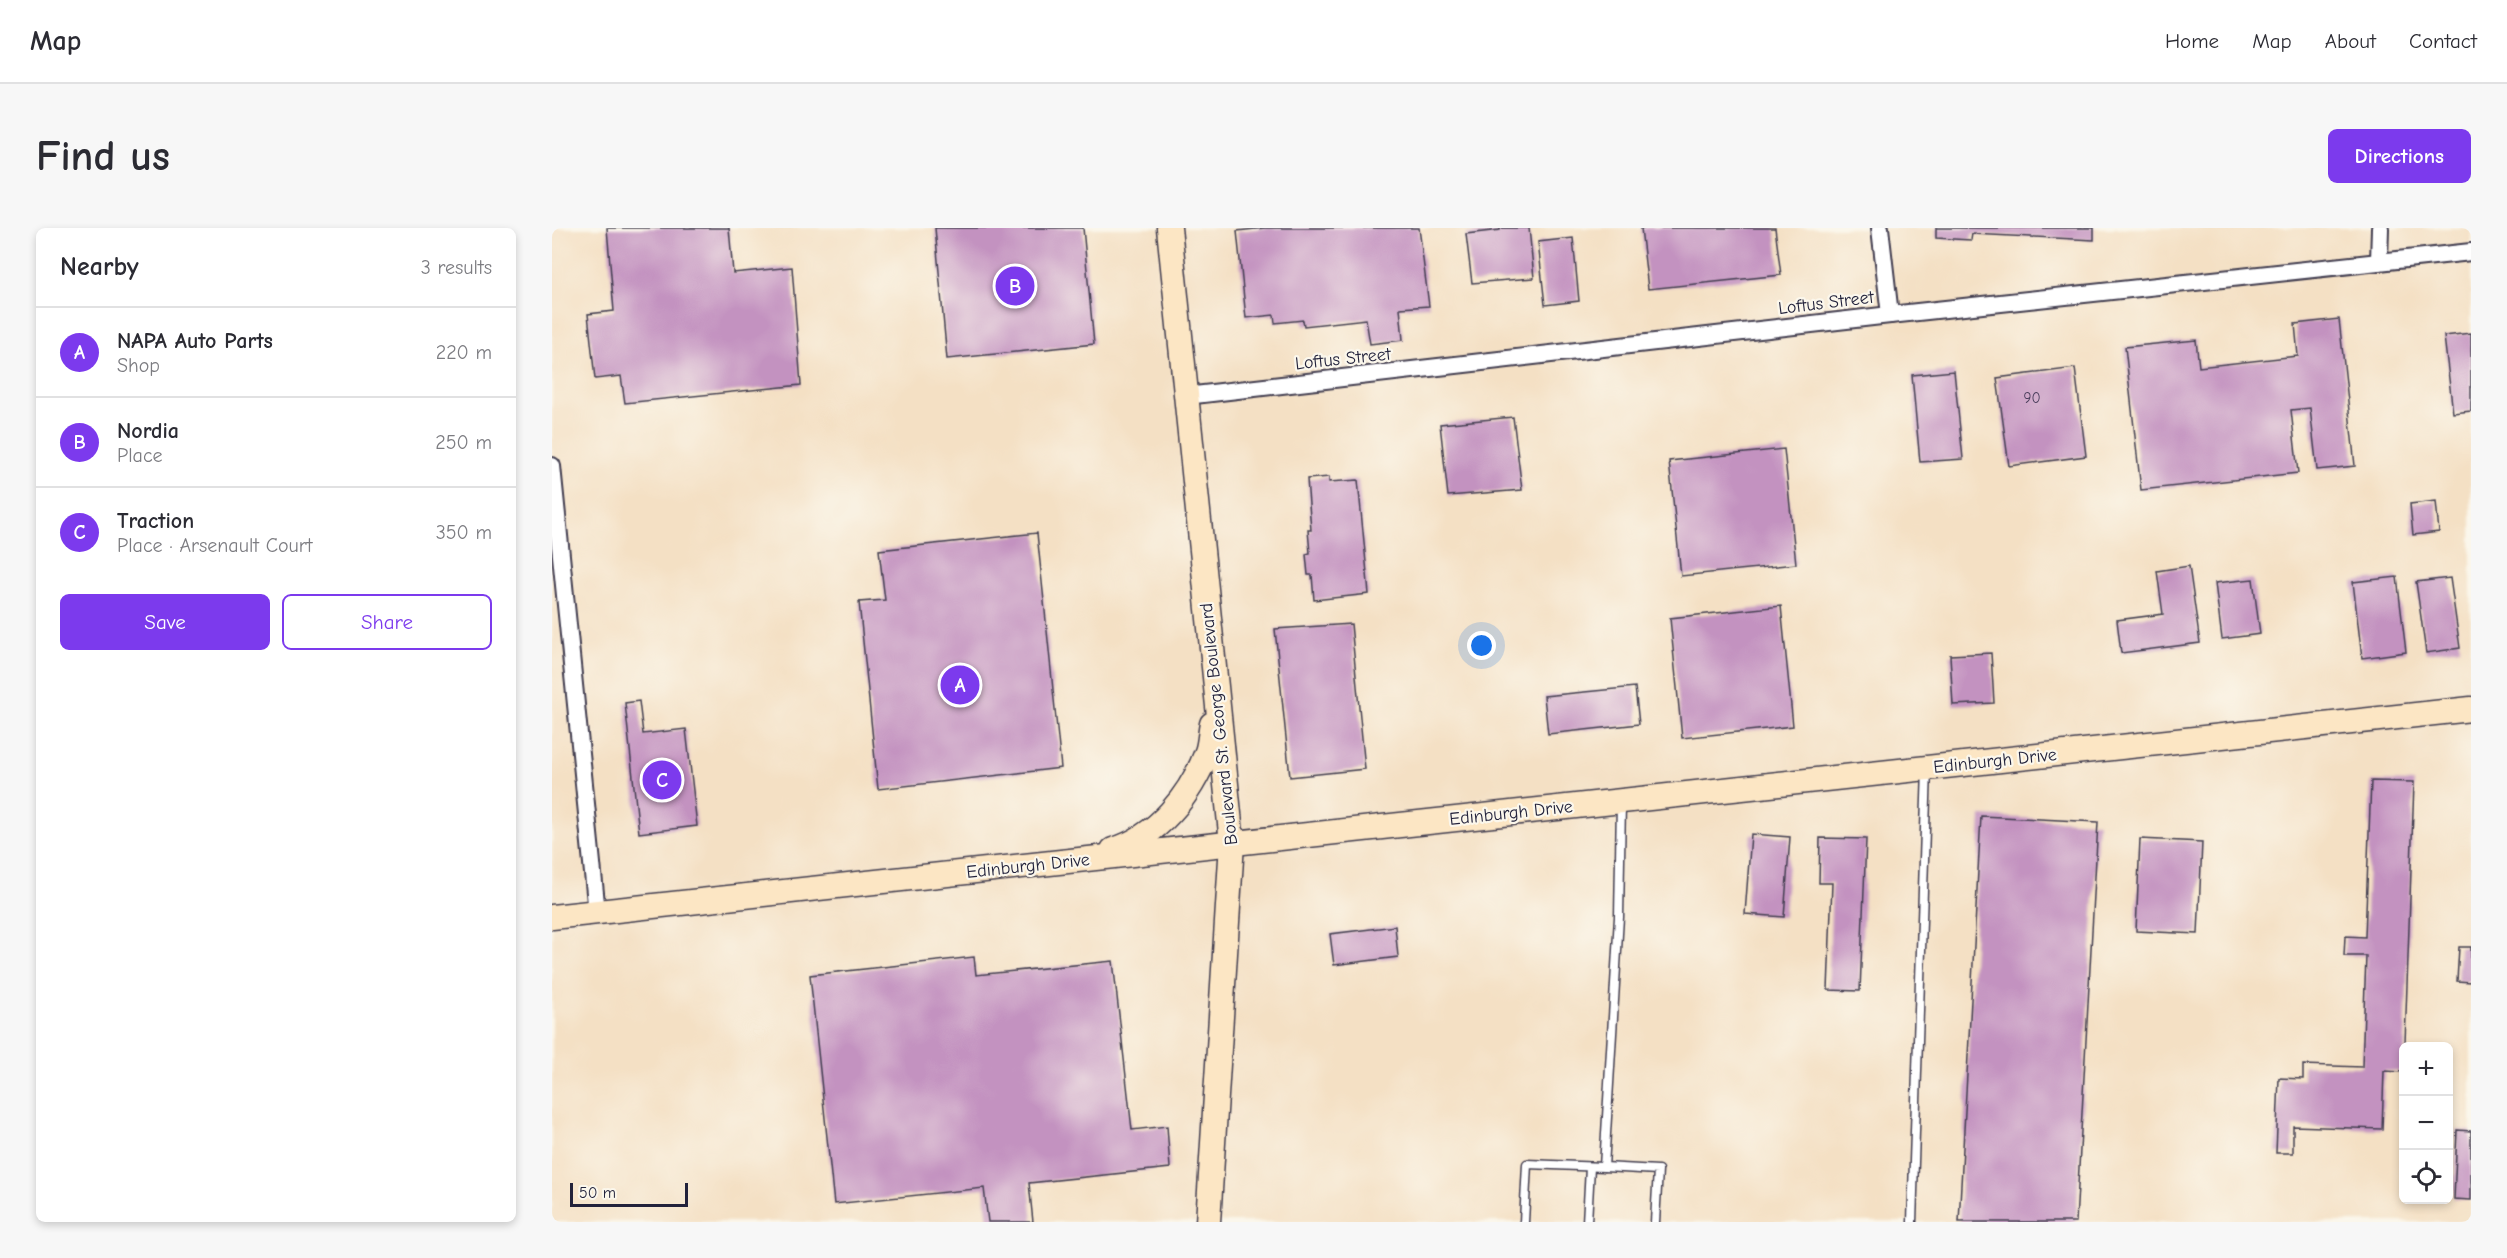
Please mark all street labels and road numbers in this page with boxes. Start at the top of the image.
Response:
street label: Loftus Street [1777,287,1876,319]
street label: Loftus Street [1294,343,1393,374]
street label: Boulevard St. George Boulevard [1196,602,1242,846]
street label: Edinburgh Drive [1932,744,2058,778]
street label: Edinburgh Drive [1448,796,1574,830]
street label: Edinburgh Drive [965,849,1091,883]

